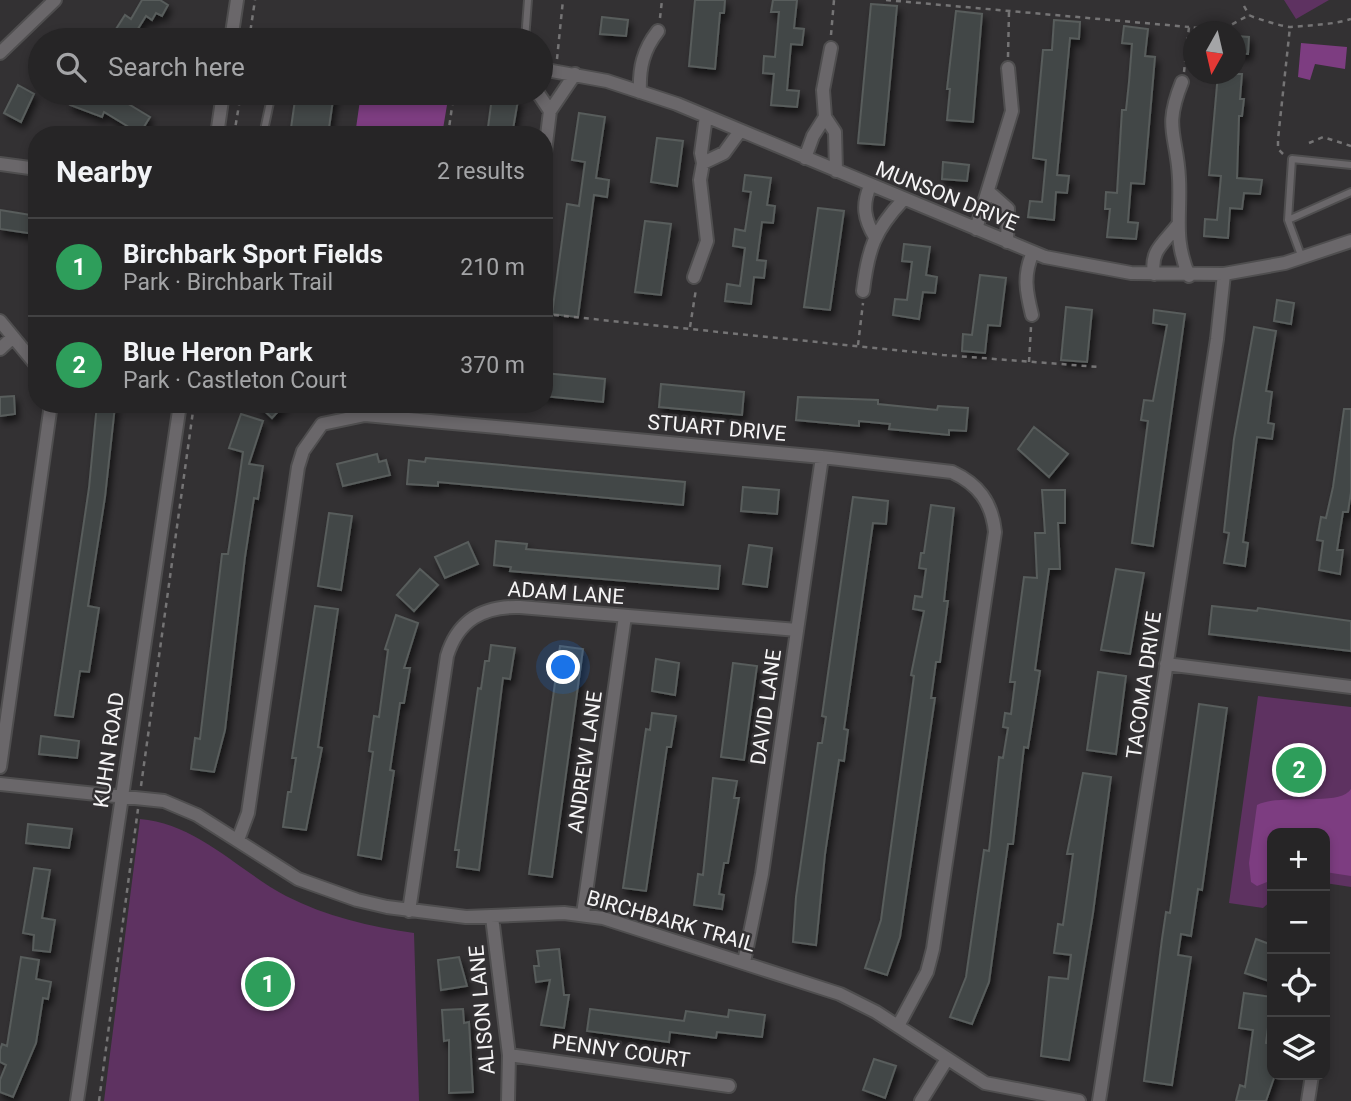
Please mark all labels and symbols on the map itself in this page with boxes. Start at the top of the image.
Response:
north arrow [1183,21,1246,84]
street label: MUNSON DRIVE [872,156,1022,236]
street label: STUART DRIVE [647,410,787,446]
street label: ADAM LANE [507,577,625,609]
street label: TACOMA DRIVE [1122,610,1166,760]
street label: DAVID LANE [746,648,786,766]
your location [546,650,580,684]
street label: ANDREW LANE [563,689,607,835]
street label: KUHN ROAD [89,691,129,809]
pin: 2 [1276,744,1322,796]
street label: BIRCHBARK TRAIL [584,885,758,957]
street label: ALISON LANE [464,944,500,1076]
pin: 1 [245,958,291,1010]
street label: PENNY COURT [550,1029,692,1073]

